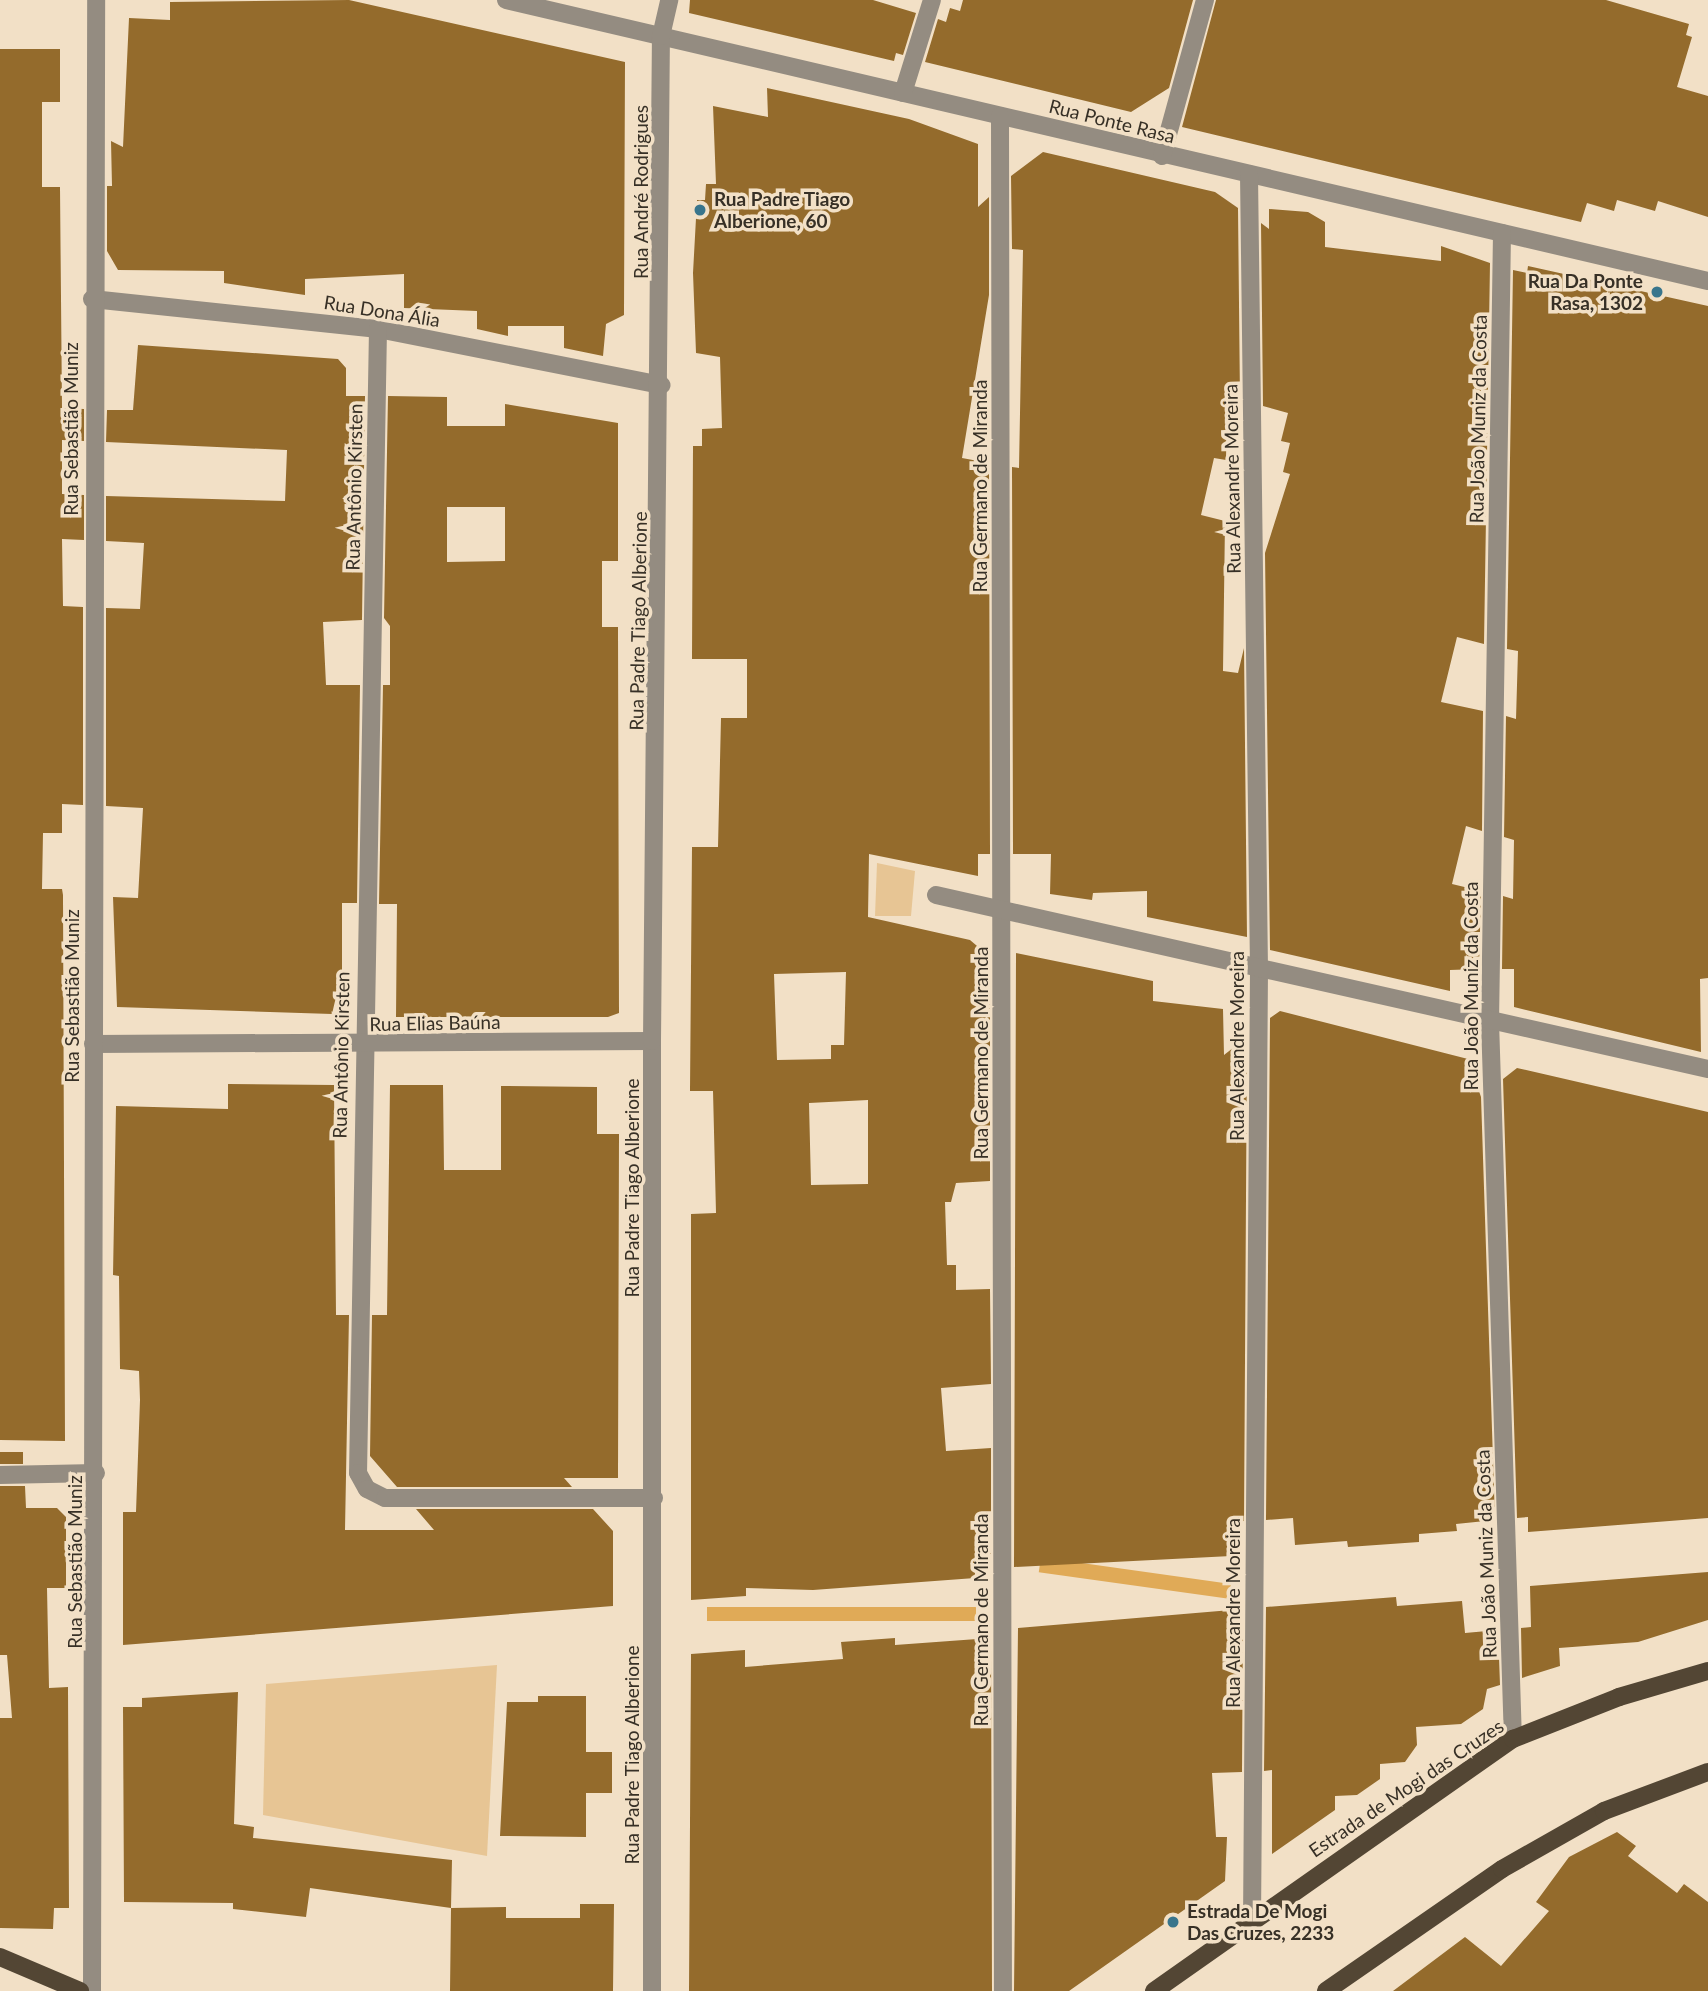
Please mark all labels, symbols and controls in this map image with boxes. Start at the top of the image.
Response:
street label: Rua Ponte Rasa [1047,94,1177,148]
street label: Rua André Rodrigues [630,105,652,279]
place label: Rua Padre Tiago Alberione, 60 [714,188,851,232]
marker: Rua Padre Tiago Alberione, 60 [692,202,708,218]
place label: Rua Da Ponte Rasa, 1302 [1528,270,1643,314]
marker: Rua Da Ponte Rasa, 1302 [1649,284,1665,300]
street label: Rua Dona Ália [322,291,442,331]
street label: Rua João Muniz da Costa [1465,314,1491,524]
street label: Rua Sebastião Muniz [60,342,82,516]
street label: Rua Germano de Miranda [969,380,991,592]
street label: Rua Alexandre Moreira [1219,383,1245,575]
street label: Rua Antônio Kirsten [341,403,367,571]
street label: Rua Padre Tiago Alberione [625,511,651,731]
street label: Rua João Muniz da Costa [1460,881,1482,1091]
street label: Rua Sebastião Muniz [61,909,83,1083]
street label: Rua Germano de Miranda [970,947,992,1159]
street label: Rua Alexandre Moreira [1226,951,1248,1141]
street label: Rua Antônio Kirsten [328,971,354,1139]
street label: Rua Elias Baúna [369,1010,501,1036]
street label: Rua Padre Tiago Alberione [621,1078,643,1298]
street label: Rua João Muniz da Costa [1471,1449,1501,1659]
street label: Rua Sebastião Muniz [64,1475,86,1649]
street label: Rua Germano de Miranda [970,1514,992,1726]
street label: Rua Alexandre Moreira [1222,1518,1244,1708]
street label: Rua Padre Tiago Alberione [621,1645,643,1865]
street label: Estrada de Mogi das Cruzes [1304,1714,1508,1862]
place label: Estrada De Mogi Das Cruzes, 2233 [1187,1900,1334,1944]
marker: Estrada De Mogi Das Cruzes, 2233 [1165,1914,1181,1930]

